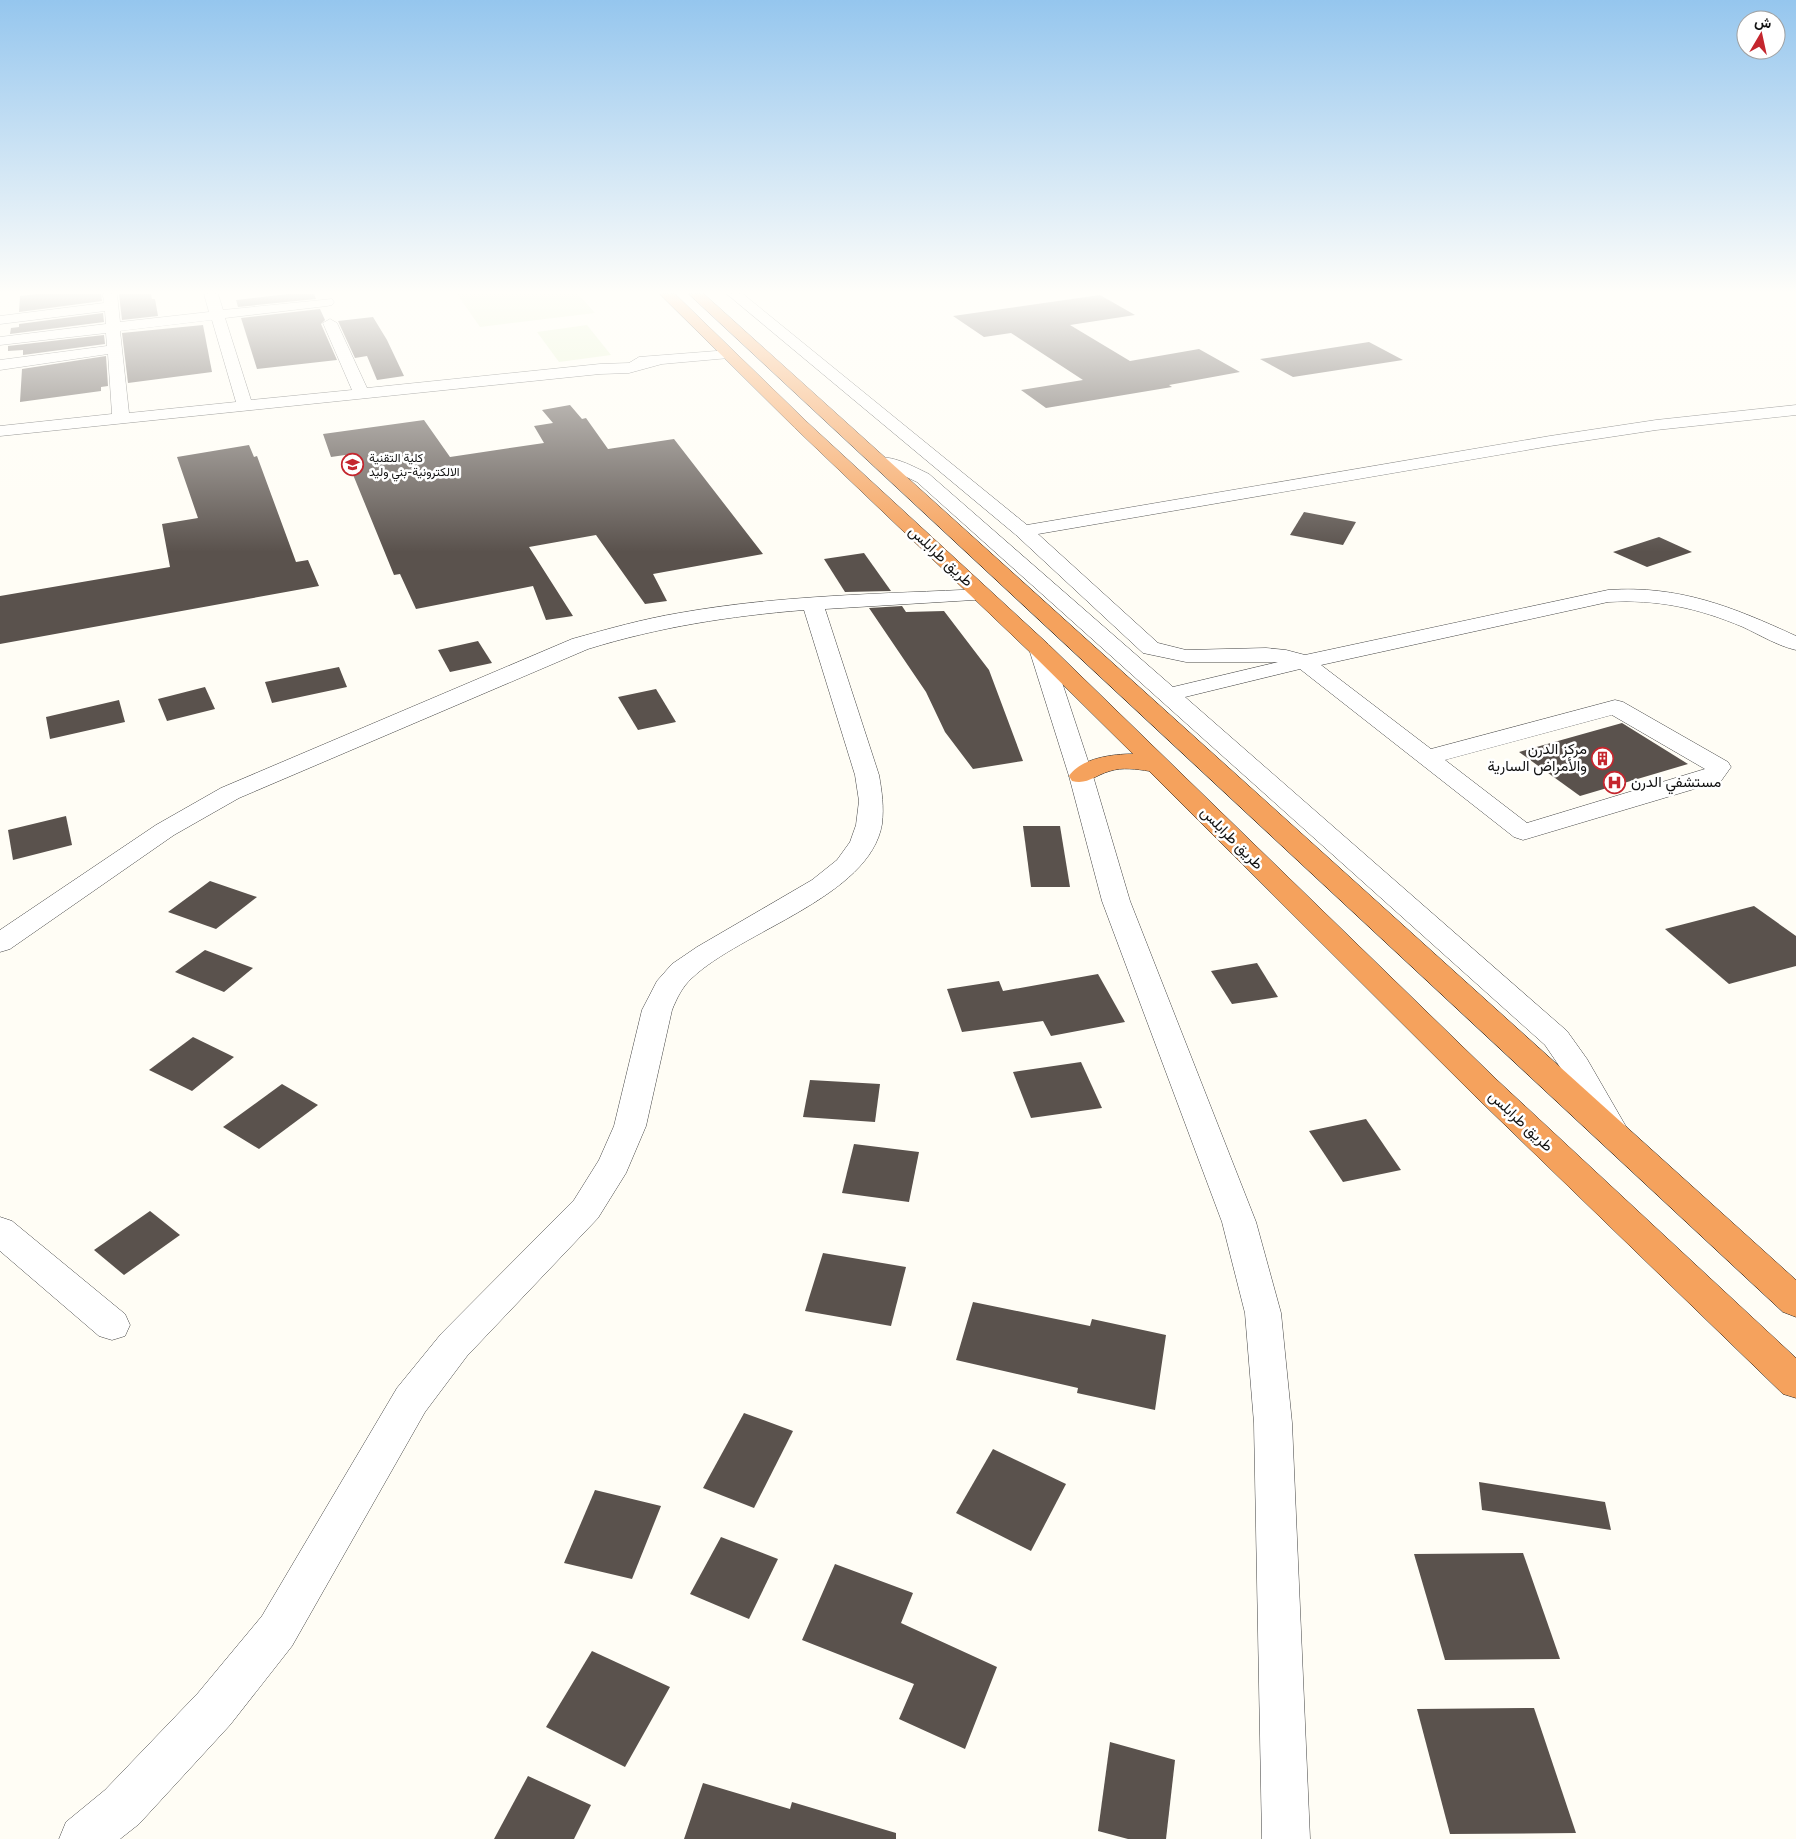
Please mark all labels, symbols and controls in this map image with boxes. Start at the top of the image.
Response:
north arrow [1736,10,1786,60]
text: ش [1753,13,1773,32]
place label: كلية التقنية الالكترونية-بني وليد [369,451,460,482]
school or university icon: كلية التقنية الالكترونية-بني وليد [341,453,365,477]
street label: طريق طرابلس [904,522,977,591]
place label: مركز الدرن والأمراض السارية [1488,740,1587,776]
building icon: مركز الدرن والأمراض السارية [1591,746,1615,770]
hospital icon: مستشفي الدرن [1603,770,1627,794]
place label: مستشفي الدرن [1631,773,1721,795]
street label: طريق طرابلس [1196,803,1267,874]
street label: طريق طرابلس [1484,1087,1557,1156]

